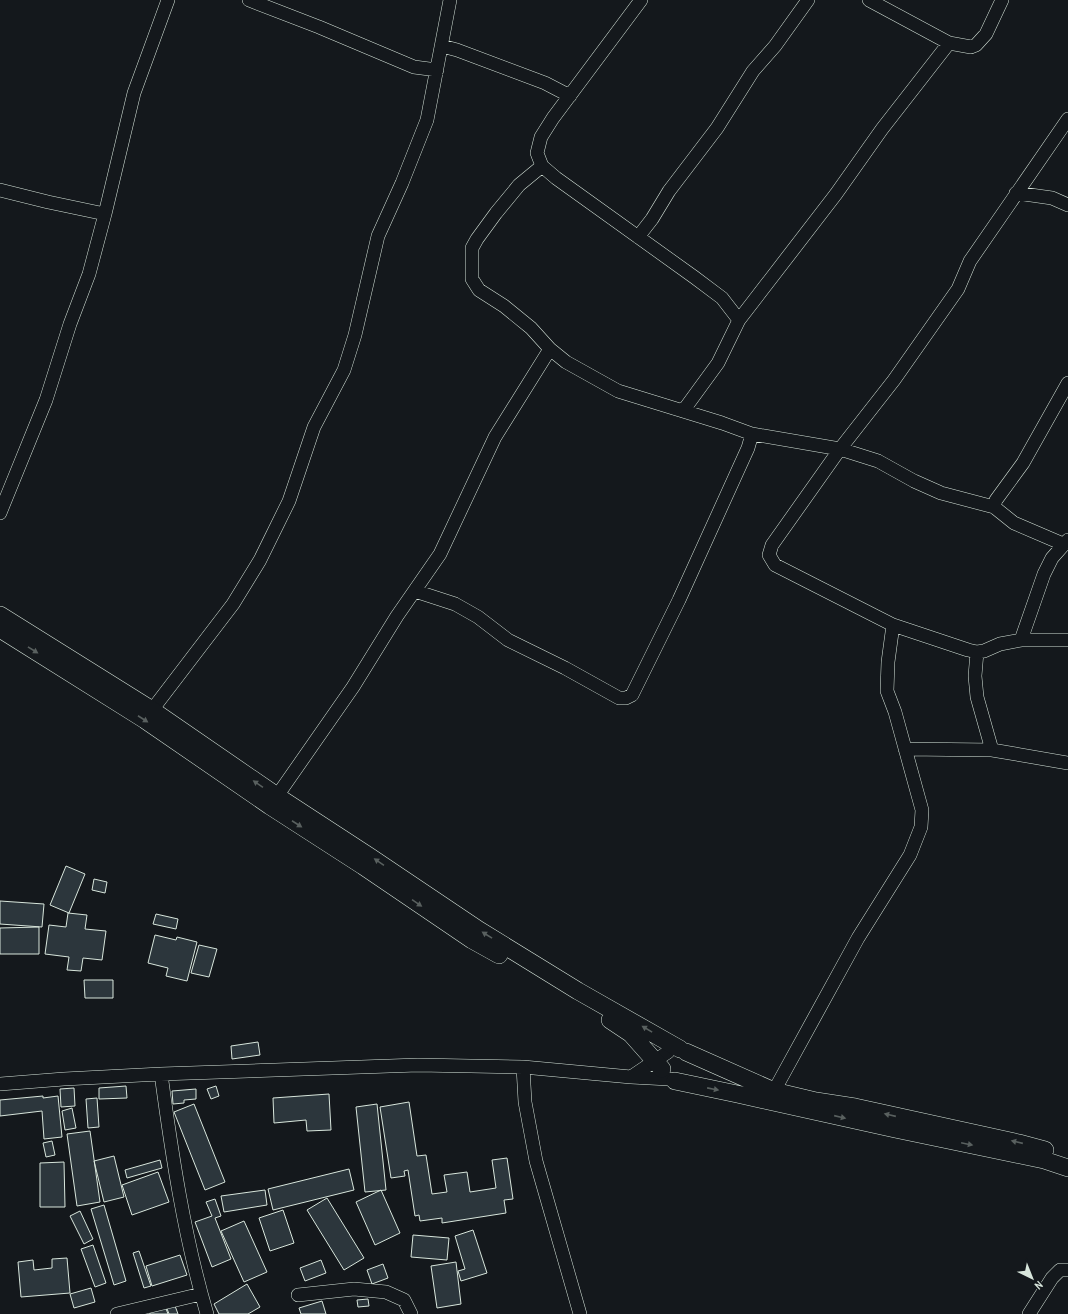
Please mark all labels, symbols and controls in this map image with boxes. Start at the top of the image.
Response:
one-way arrow [28,646,38,654]
one-way arrow [138,715,148,723]
one-way arrow [253,780,264,787]
one-way arrow [292,820,302,828]
one-way arrow [374,858,384,866]
one-way arrow [412,899,422,907]
one-way arrow [482,931,492,939]
one-way arrow [641,1026,653,1033]
one-way arrow [707,1086,719,1092]
one-way arrow [883,1112,896,1118]
one-way arrow [833,1115,846,1121]
one-way arrow [1011,1139,1023,1145]
one-way arrow [961,1142,973,1148]
north arrow [1012,1258,1052,1298]
text: N [1032,1278,1046,1293]

